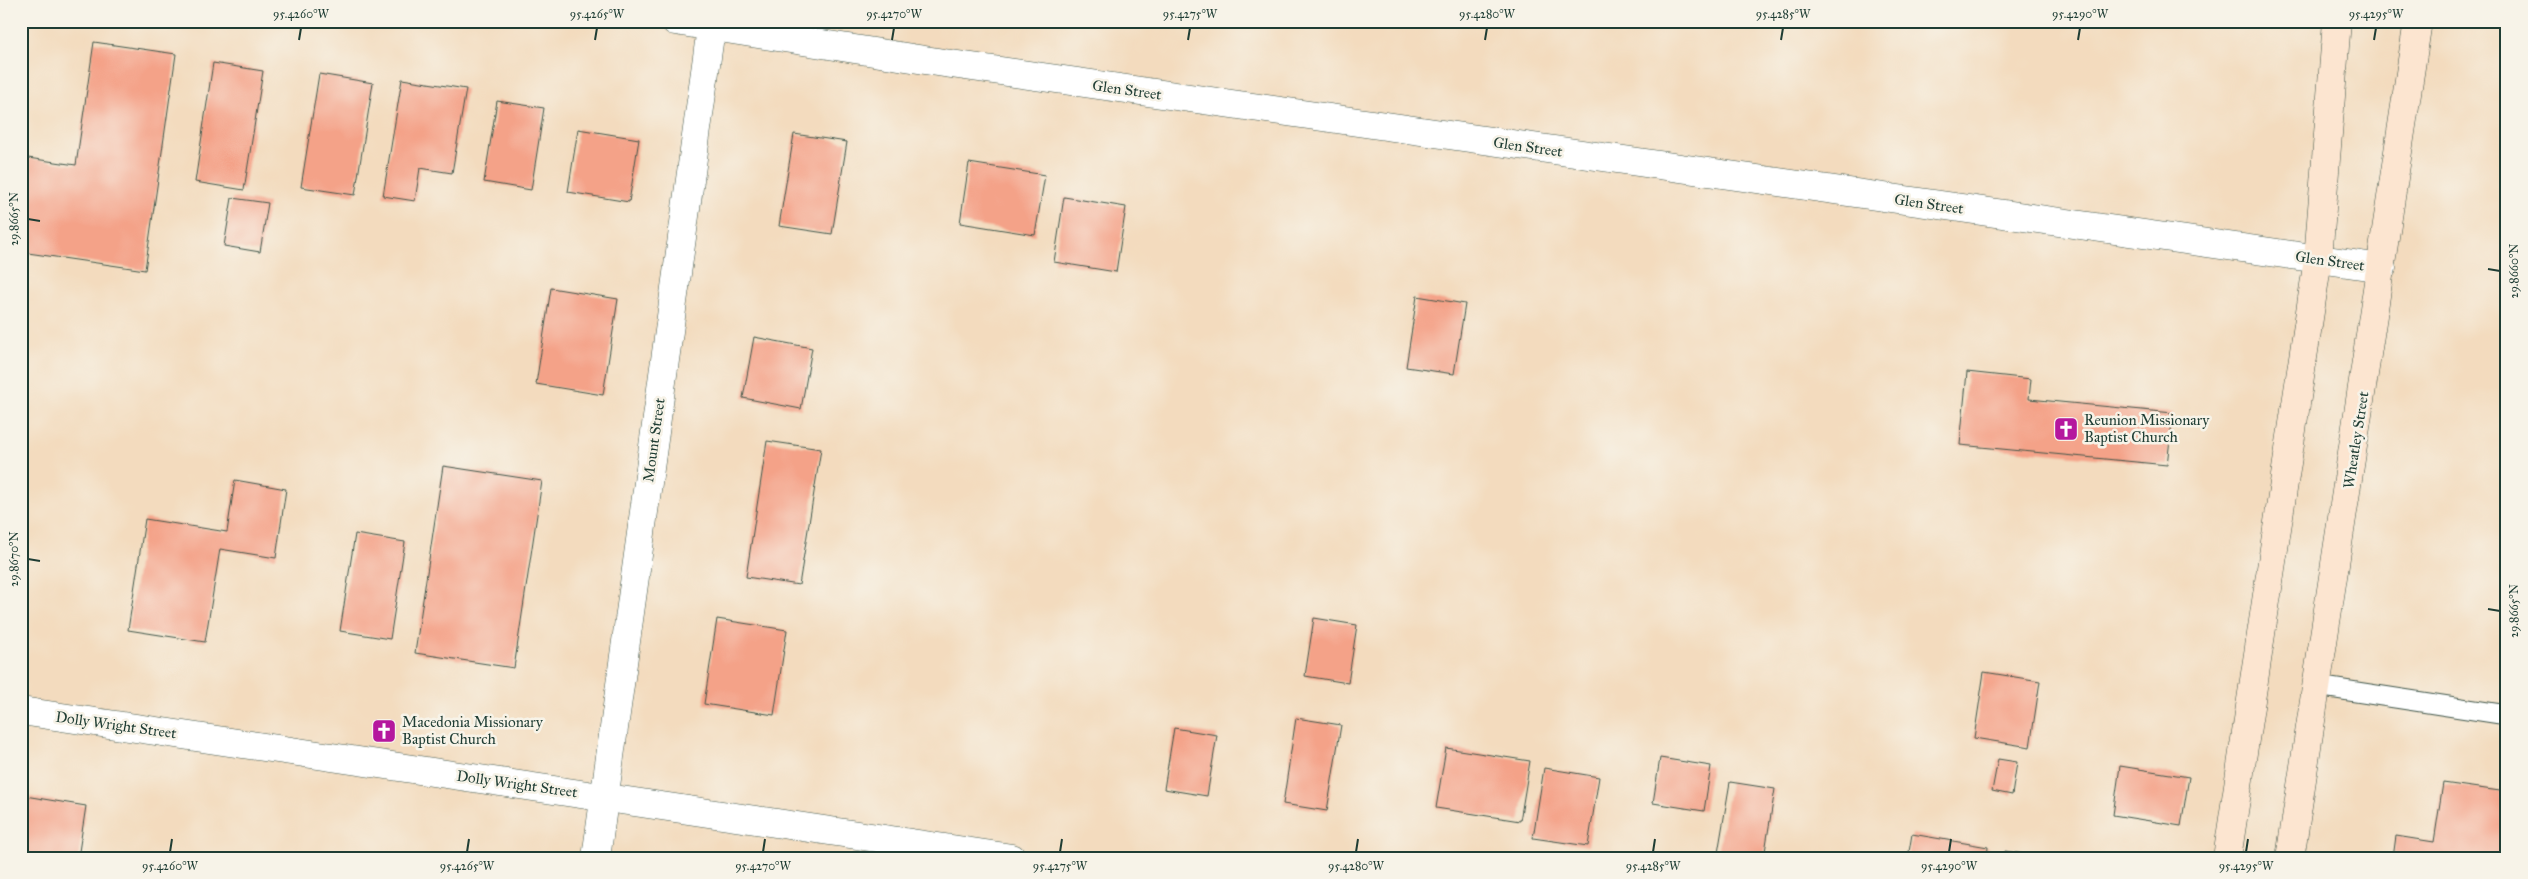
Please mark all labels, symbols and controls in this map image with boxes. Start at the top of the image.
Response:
text: 95.4260°W [273,7,330,21]
text: 95.4265°W [570,7,625,21]
text: 95.4270°W [866,7,922,21]
text: 95.4275°W [1163,7,1218,21]
text: 95.4280°W [1459,7,1516,21]
text: 95.4285°W [1756,7,1811,21]
text: 95.4290°W [2052,7,2109,21]
text: 95.4295°W [2349,7,2404,21]
street label: Glen Street [1091,76,1164,104]
street label: Glen Street [1492,133,1565,161]
street label: Glen Street [1893,190,1966,218]
text: 29.8665°N [7,192,21,246]
text: 29.8660°N [2507,243,2521,299]
street label: Glen Street [2294,247,2367,275]
street label: Wheatley Street [2339,389,2373,490]
street label: Mount Street [639,396,669,483]
place label: Reunion Missionary Baptist Church [2084,411,2210,446]
church icon: Reunion Missionary Baptist Church [2053,416,2079,442]
text: 29.8670°N [7,531,21,587]
text: 29.8665°N [2507,584,2521,638]
street label: Dolly Wright Street [54,708,178,742]
place label: Macedonia Missionary Baptist Church [402,713,544,748]
church icon: Macedonia Missionary Baptist Church [371,718,397,744]
street label: Dolly Wright Street [455,767,579,801]
text: 95.4260°W [142,859,199,873]
text: 95.4265°W [440,859,495,873]
text: 95.4270°W [735,859,791,873]
text: 95.4275°W [1033,859,1088,873]
text: 95.4280°W [1328,859,1385,873]
text: 95.4285°W [1626,859,1681,873]
text: 95.4290°W [1921,859,1978,873]
text: 95.4295°W [2219,859,2274,873]

